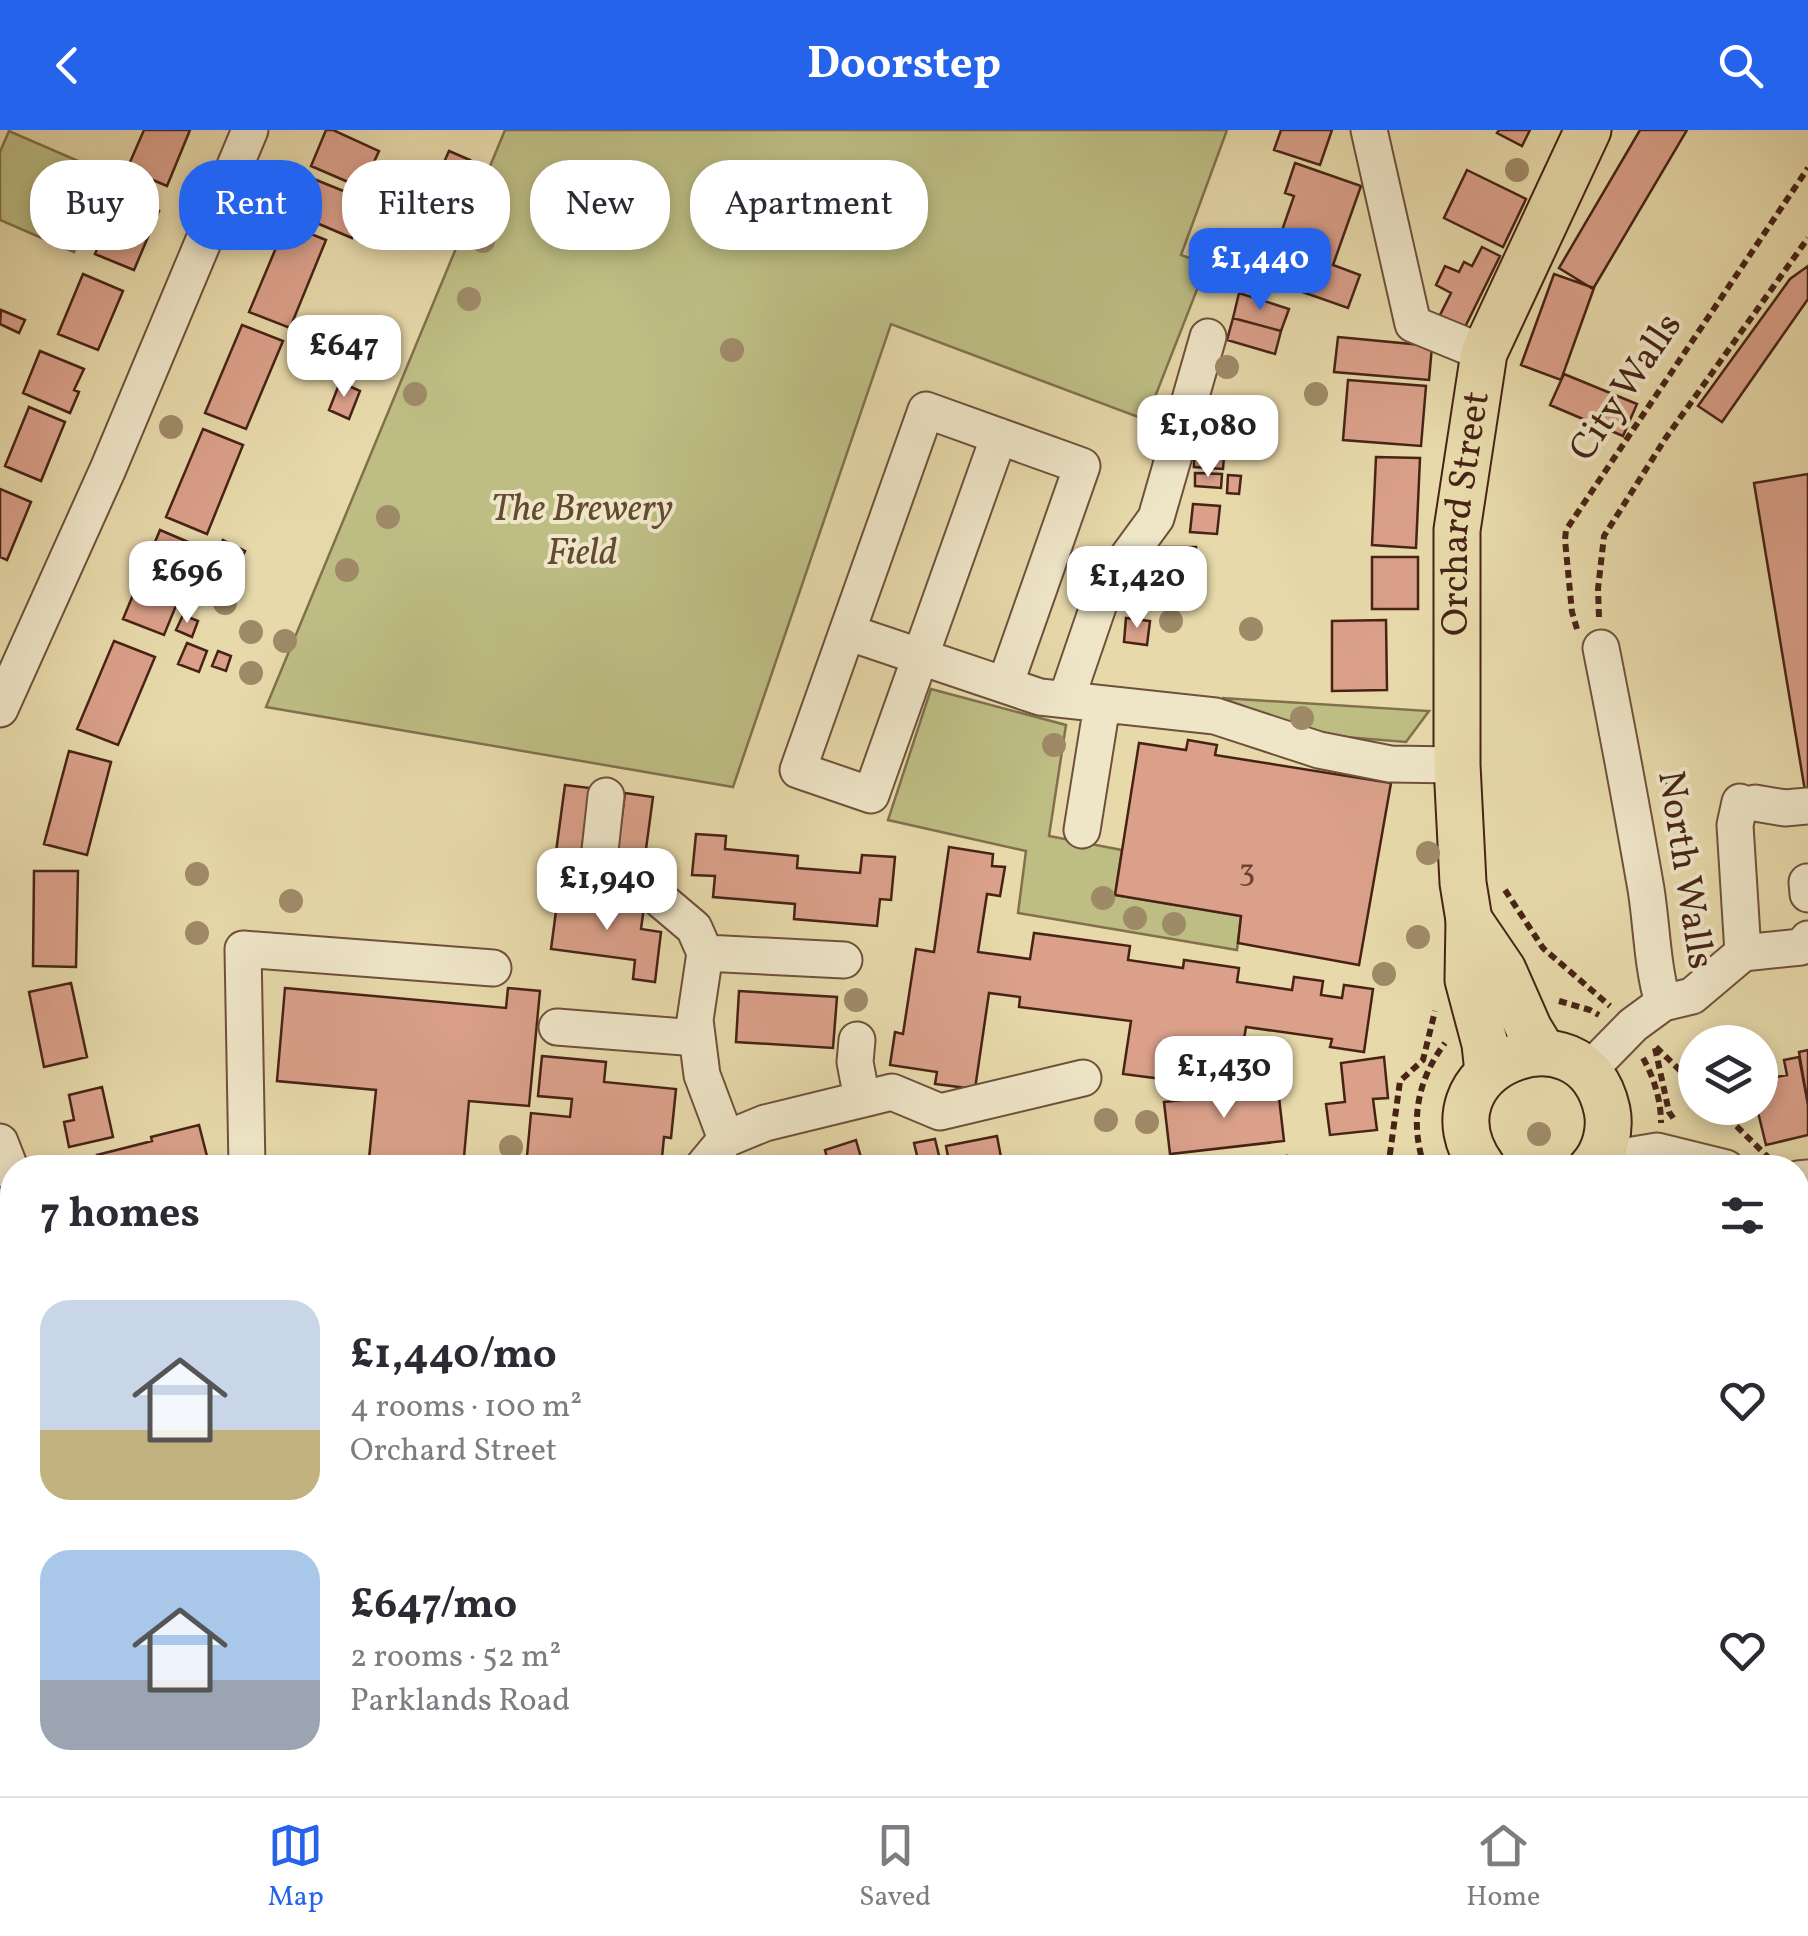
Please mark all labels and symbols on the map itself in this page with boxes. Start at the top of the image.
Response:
pin: £1,440 [1179,228,1341,313]
street label: City Walls [1558,303,1696,473]
pin: £647 [285,315,403,400]
street label: Orchard Street [1430,388,1504,636]
pin: £1,080 [1127,395,1289,480]
park label: The Brewery Field [491,484,673,581]
pin: £696 [128,541,246,626]
pin: £1,420 [1056,546,1218,631]
street label: North Walls [1642,767,1726,973]
pin: £1,940 [526,848,688,933]
house number: 3 [1239,851,1255,895]
pin: £1,430 [1143,1036,1305,1121]

